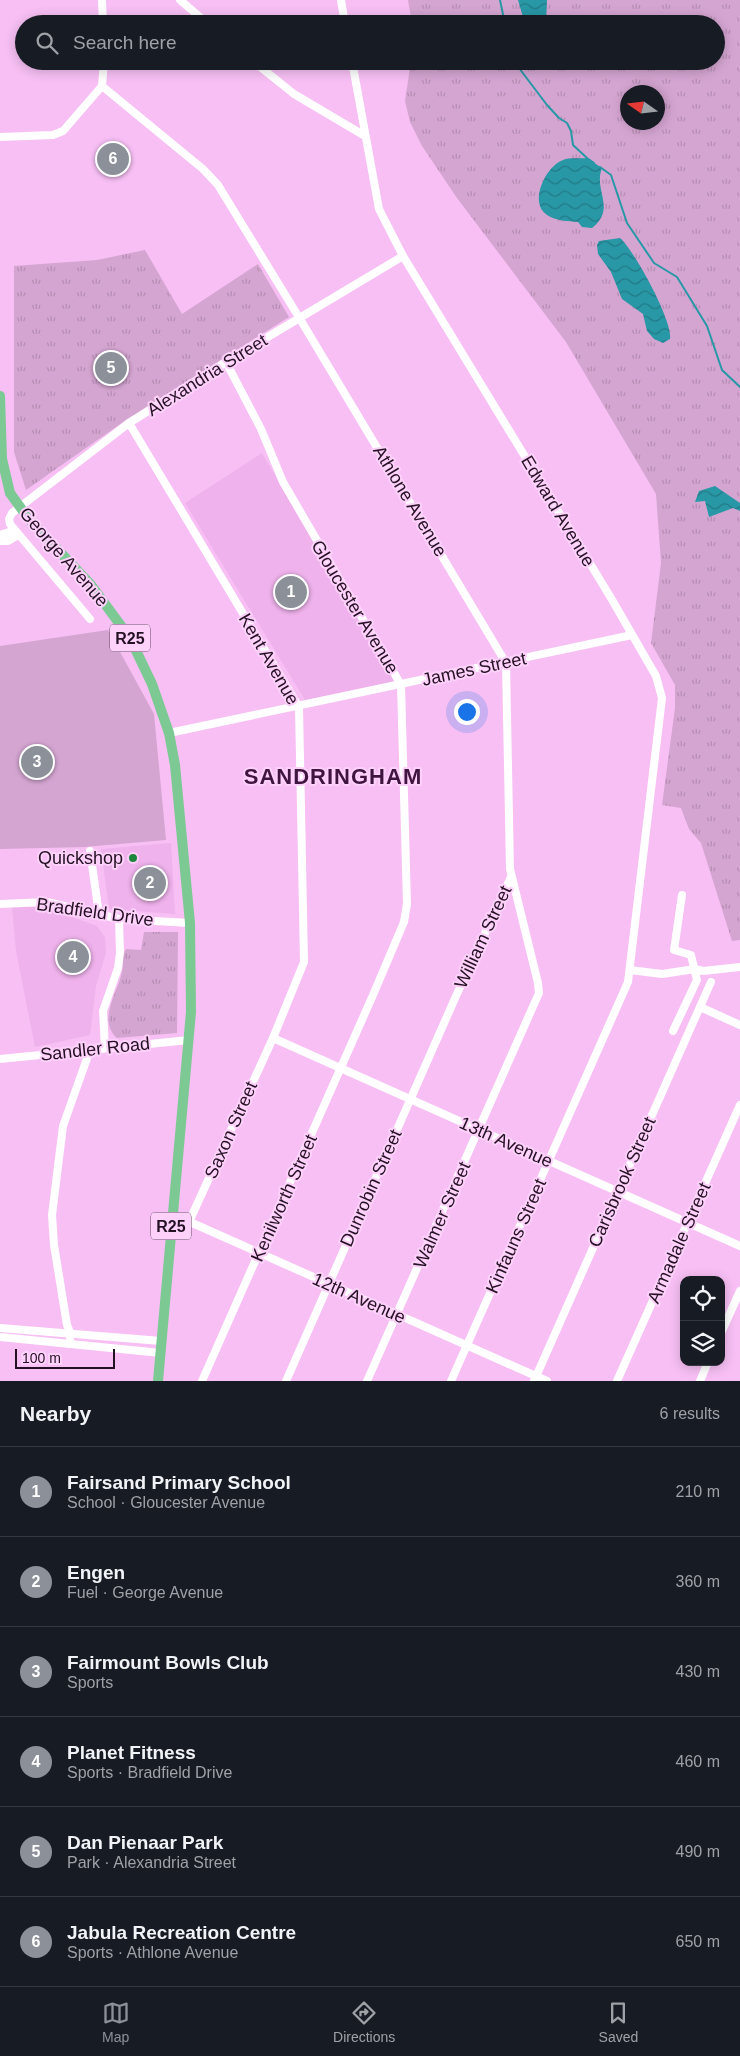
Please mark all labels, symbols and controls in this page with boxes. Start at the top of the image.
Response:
search box [15,15,725,70]
icon: search [33,29,61,57]
text: Search here [73,32,177,53]
north arrow [620,85,665,130]
pin: 6 [97,140,129,178]
street label: Alexandria Street [143,330,271,420]
pin: 5 [95,349,127,387]
street label: Athlone Avenue [369,442,451,560]
street label: Edward Avenue [517,452,599,570]
street label: George Avenue [16,503,112,611]
street label: Gloucester Avenue [307,537,403,677]
pin: 1 [275,573,307,611]
street label: Kent Avenue [235,610,303,708]
road number: R25 [110,624,150,651]
street label: James Street [420,648,528,690]
your location [454,699,480,725]
pin: 3 [21,743,53,781]
district label: SANDRINGHAM [244,764,422,789]
place label: Quickshop [38,848,123,868]
marker: Quickshop [127,852,139,864]
pin: 2 [134,864,166,902]
street label: William Street [450,882,516,992]
street label: Bradfield Drive [35,894,155,930]
pin: 4 [57,938,89,976]
street label: Sandler Road [39,1033,151,1065]
street label: Saxon Street [201,1078,261,1182]
street label: 13th Avenue [456,1113,556,1171]
street label: Carisbrook Street [584,1114,660,1250]
street label: Dunrobin Street [336,1126,406,1250]
street label: Kenilworth Street [247,1131,321,1265]
street label: Walmer Street [410,1159,474,1271]
street label: Kinfauns Street [482,1176,550,1296]
street label: Armadale Street [643,1180,715,1306]
road number: R25 [151,1212,191,1240]
street label: 12th Avenue [309,1269,409,1327]
map controls [680,1276,725,1366]
button: locate [680,1276,725,1321]
button: layers [680,1321,725,1366]
scale bar [15,1346,115,1369]
text: 100 m [22,1350,61,1366]
text: Nearby [20,1402,91,1425]
text: 6 results [660,1405,720,1422]
text: Fairsand Primary School [67,1472,291,1493]
text: 1 [32,1483,40,1500]
text: 210 m [676,1483,720,1500]
text: School · Gloucester Avenue [67,1494,265,1511]
text: Engen [67,1562,125,1583]
text: 2 [32,1573,40,1590]
text: 360 m [676,1573,720,1590]
text: Fuel · George Avenue [67,1584,223,1601]
text: Fairmount Bowls Club [67,1652,269,1673]
text: 3 [32,1663,40,1680]
text: 430 m [676,1663,720,1680]
text: Sports [67,1674,113,1691]
text: Planet Fitness [67,1742,196,1763]
text: 4 [32,1753,40,1770]
text: 460 m [676,1753,720,1770]
text: Sports · Bradfield Drive [67,1764,232,1781]
text: Dan Pienaar Park [67,1832,223,1853]
text: 5 [32,1843,40,1860]
text: 490 m [676,1843,720,1860]
text: Park · Alexandria Street [67,1854,236,1871]
text: Jabula Recreation Centre [67,1922,296,1943]
text: 6 [32,1933,40,1950]
text: 650 m [676,1933,720,1950]
text: Sports · Athlone Avenue [67,1944,238,1961]
tab: Map [102,1999,130,2045]
tab: Directions [333,1999,395,2045]
tab: Saved [599,1999,638,2045]

